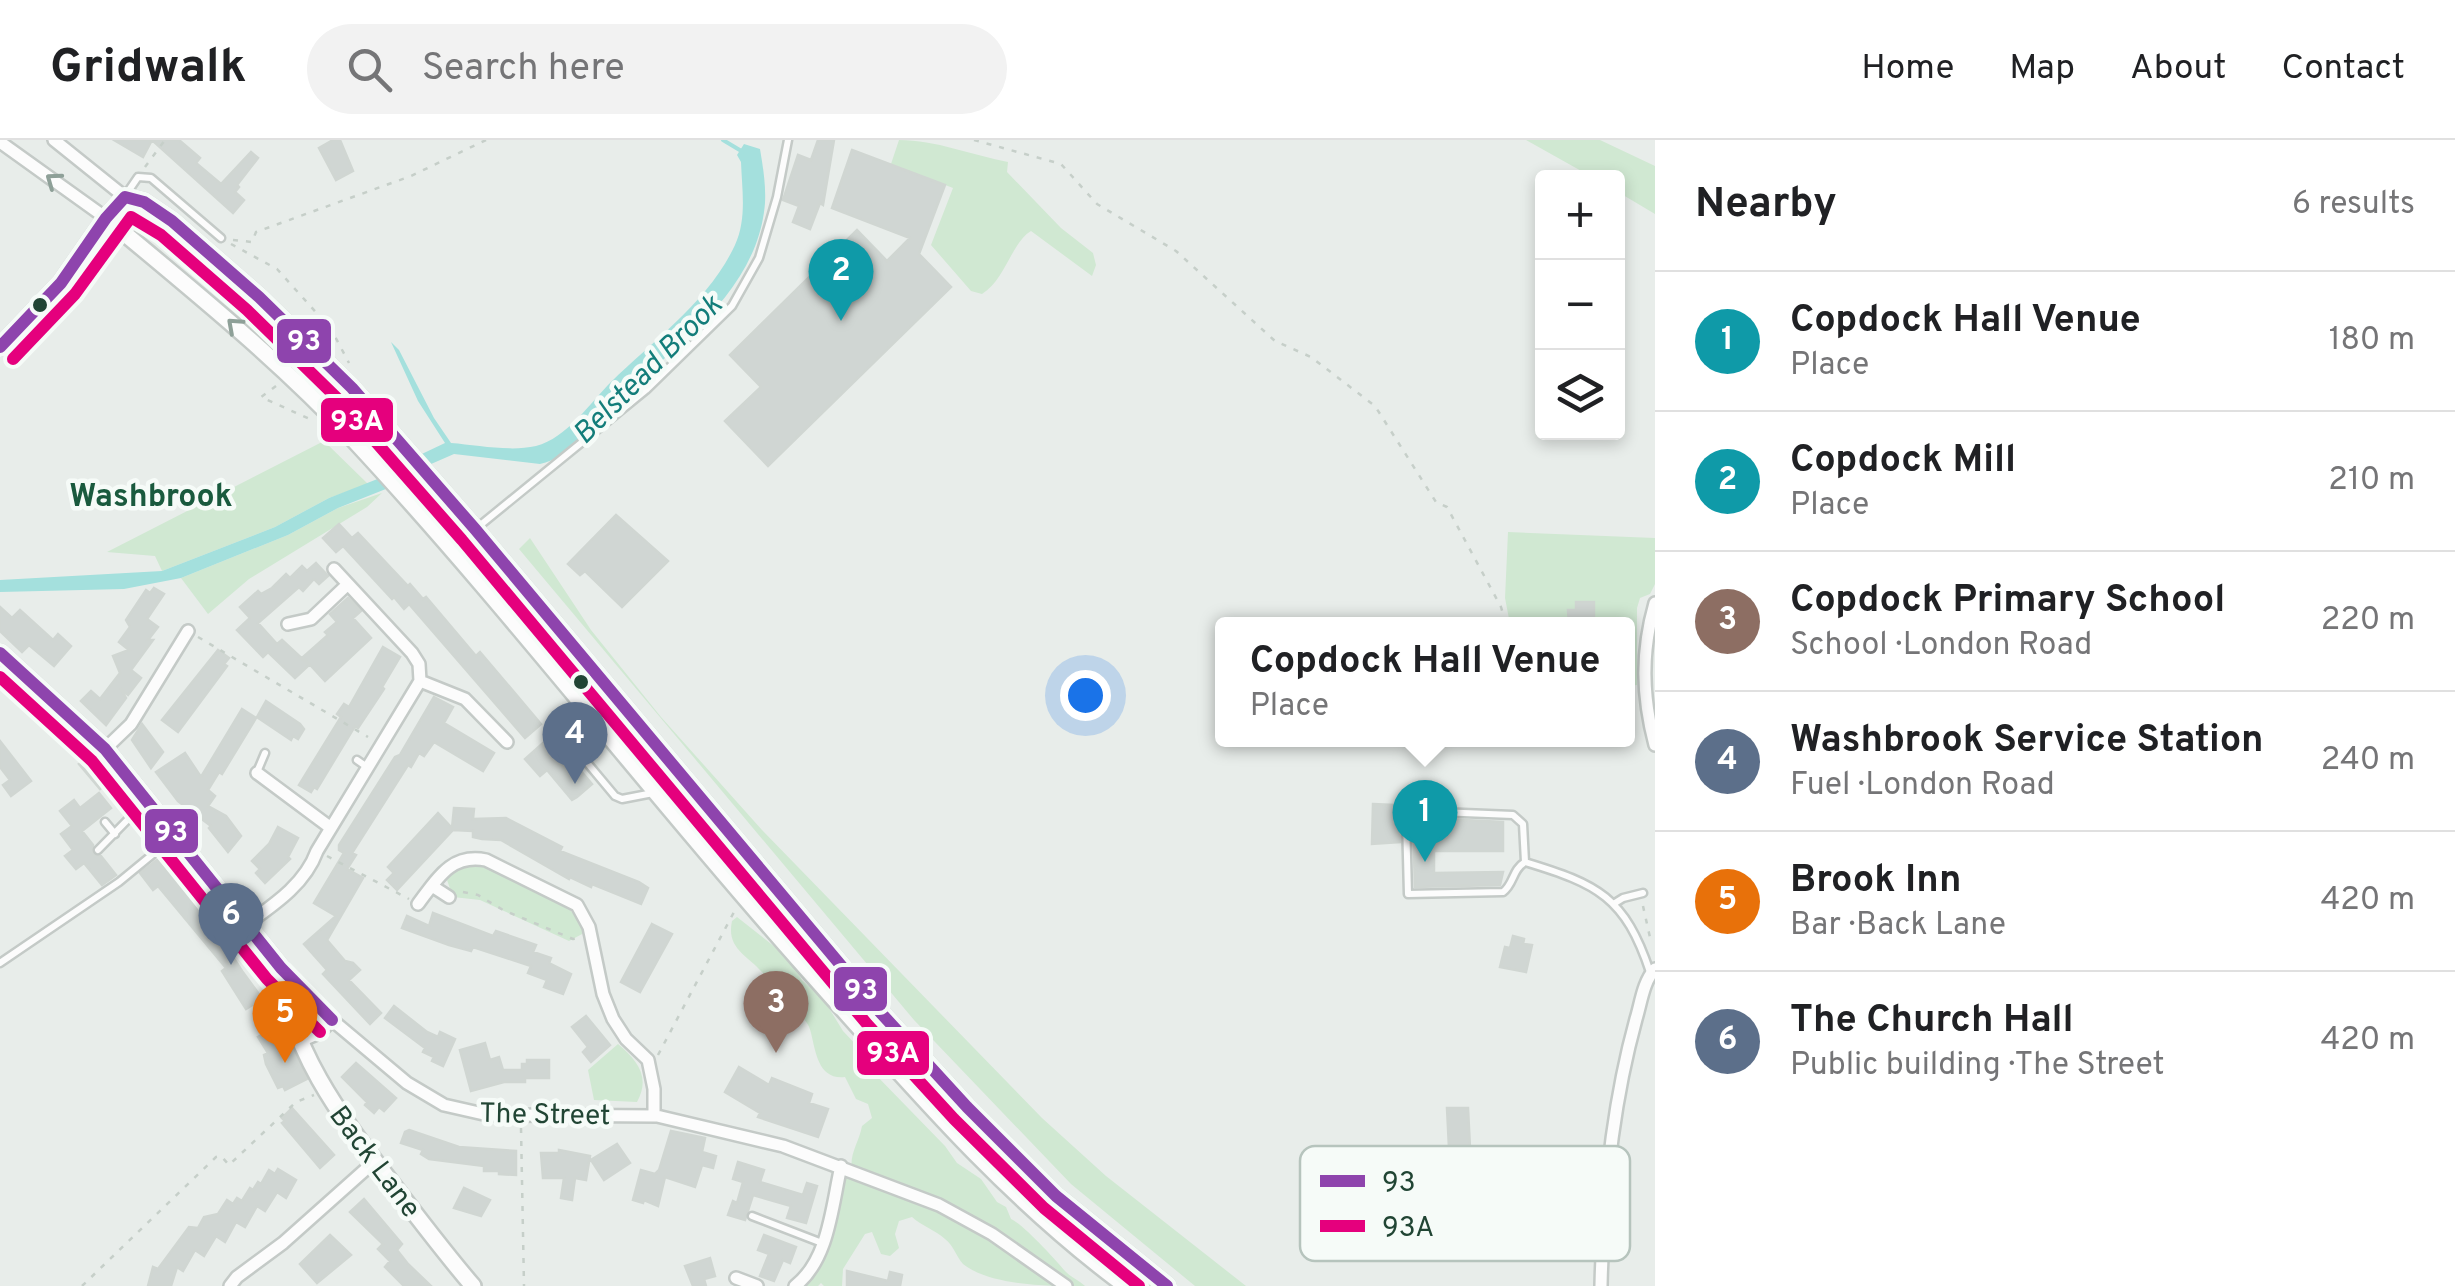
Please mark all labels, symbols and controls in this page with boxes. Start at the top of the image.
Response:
search box [307,24,1007,114]
text: Gridwalk [50,39,247,99]
icon: search [342,42,397,97]
text: Search here [422,45,625,94]
text: Home [1861,47,1954,91]
text: Map [2009,47,2075,91]
text: About [2130,47,2226,91]
text: Contact [2281,47,2405,91]
map controls [1535,170,1625,440]
button: + [1535,170,1625,260]
one-way arrow [45,174,64,193]
text: Nearby [1695,179,1837,232]
text: 6 results [2292,185,2415,225]
pin: 2 [808,239,874,321]
button: − [1535,260,1625,350]
water label: Belstead Brook [566,288,732,453]
unlabelled marker [30,295,50,315]
text: Copdock Hall Venue [1790,297,2141,346]
line badge: 93 [275,317,333,365]
one-way arrow [227,319,246,337]
text: 1 [1721,321,1734,361]
text: 180 m [2329,321,2415,361]
text: 93 [287,325,321,361]
text: Place [1790,346,1869,386]
button: layers [1535,350,1625,440]
line badge: 93A [319,396,395,444]
text: 93A [330,405,384,441]
text: Copdock Mill [1790,437,2016,486]
text: 2 [1718,461,1737,501]
text: 210 m [2328,461,2415,501]
district label: Washbrook [69,478,233,518]
text: Place [1790,486,1869,526]
text: Copdock Primary School [1790,577,2225,626]
text: 3 [1718,601,1737,641]
text: 220 m [2321,601,2415,641]
popup [1215,617,1635,747]
text: School · London Road [1790,626,2092,666]
text: Copdock Hall Venue [1250,638,1600,687]
your location [1060,670,1111,721]
unlabelled marker [571,672,591,692]
text: Place [1250,687,1329,727]
pin: 4 [542,702,608,784]
text: Washbrook Service Station [1790,717,2263,766]
text: 4 [1717,741,1738,781]
text: 240 m [2321,741,2415,781]
text: Fuel · London Road [1790,766,2055,806]
pin: 1 [1392,780,1458,862]
line badge: 93 [143,807,200,855]
text: 93 [154,816,188,852]
text: Brook Inn [1790,857,1962,906]
text: 5 [1718,881,1737,921]
text: 420 m [2320,881,2415,921]
pin: 6 [198,882,264,965]
text: Bar · Back Lane [1790,906,2006,946]
line badge: 93 [832,965,889,1013]
pin: 3 [744,970,808,1053]
text: 93 [844,974,878,1010]
pin: 5 [252,980,318,1063]
text: The Church Hall [1790,997,2074,1046]
text: 6 [1718,1021,1737,1061]
text: 420 m [2320,1021,2415,1061]
line badge: 93A [855,1029,931,1077]
text: 93A [866,1037,920,1073]
text: Public building · The Street [1790,1046,2165,1086]
street label: The Street [479,1097,611,1135]
street label: Back Lane [320,1100,427,1226]
legend [1300,1146,1630,1261]
text: 93 [1382,1166,1416,1202]
text: 93A [1382,1211,1434,1247]

